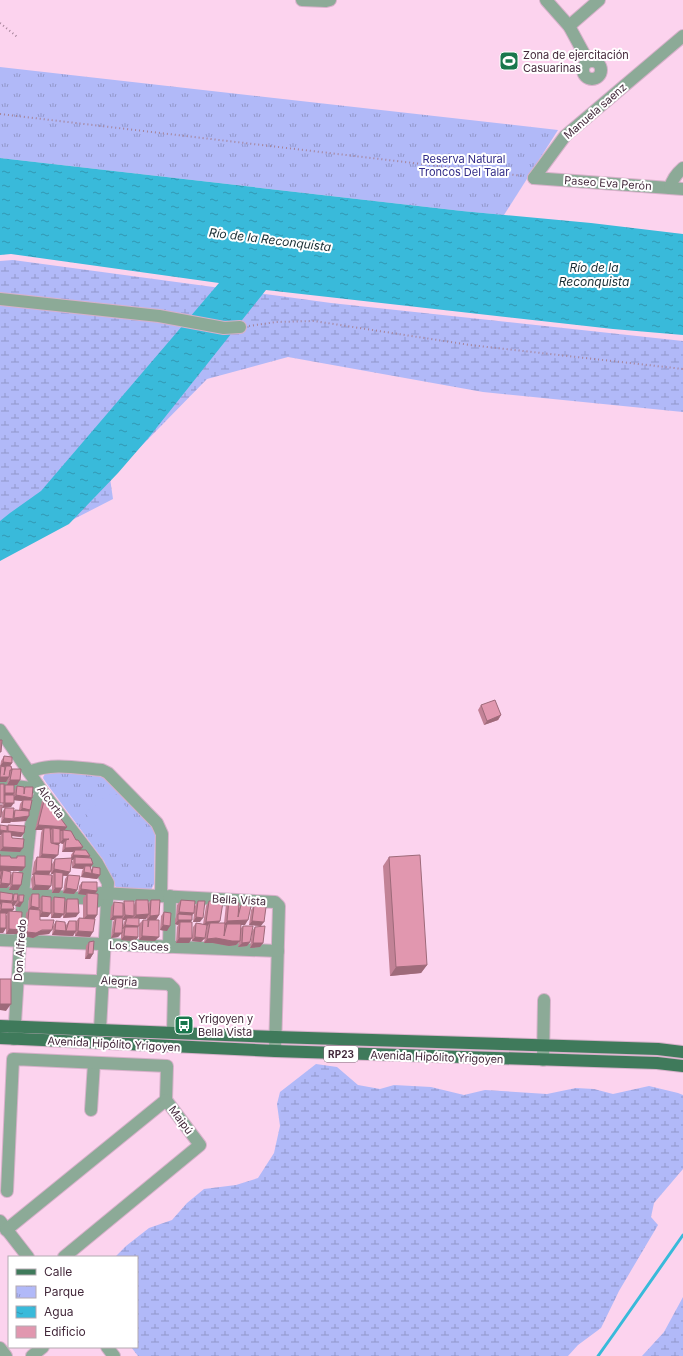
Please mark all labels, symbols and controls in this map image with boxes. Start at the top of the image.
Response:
place label: Zona de ejercitación Casuarinas [523,48,629,75]
sports icon: Zona de ejercitación Casuarinas [498,50,520,72]
street label: Manuela saenz [561,80,629,142]
park label: Reserva Natural Troncos Del Talar [419,152,509,179]
street label: Paseo Eva Perón [564,173,652,193]
water label: Río de la Reconquista [208,225,332,254]
water label: Río de la Reconquista [559,260,629,289]
street label: Alcorta [34,783,68,821]
street label: Bella Vista [212,892,266,908]
street label: Don Alfredo [11,918,29,981]
street label: Los Sauces [109,938,169,954]
street label: Alegria [100,973,138,989]
place label: Yrigoyen y Bella Vista [198,1012,253,1039]
bus stop icon: Yrigoyen y Bella Vista [173,1014,195,1036]
street label: Avenida Hipólito Yrigoyen [47,1034,181,1054]
road number: RP23 [324,1046,358,1062]
street label: Avenida Hipólito Yrigoyen [370,1048,504,1066]
street label: Maipú [166,1103,196,1137]
legend [8,1256,138,1348]
text: Calle [44,1264,72,1279]
text: Parque [44,1284,84,1299]
text: Agua [44,1304,73,1319]
text: Edificio [44,1324,86,1339]

